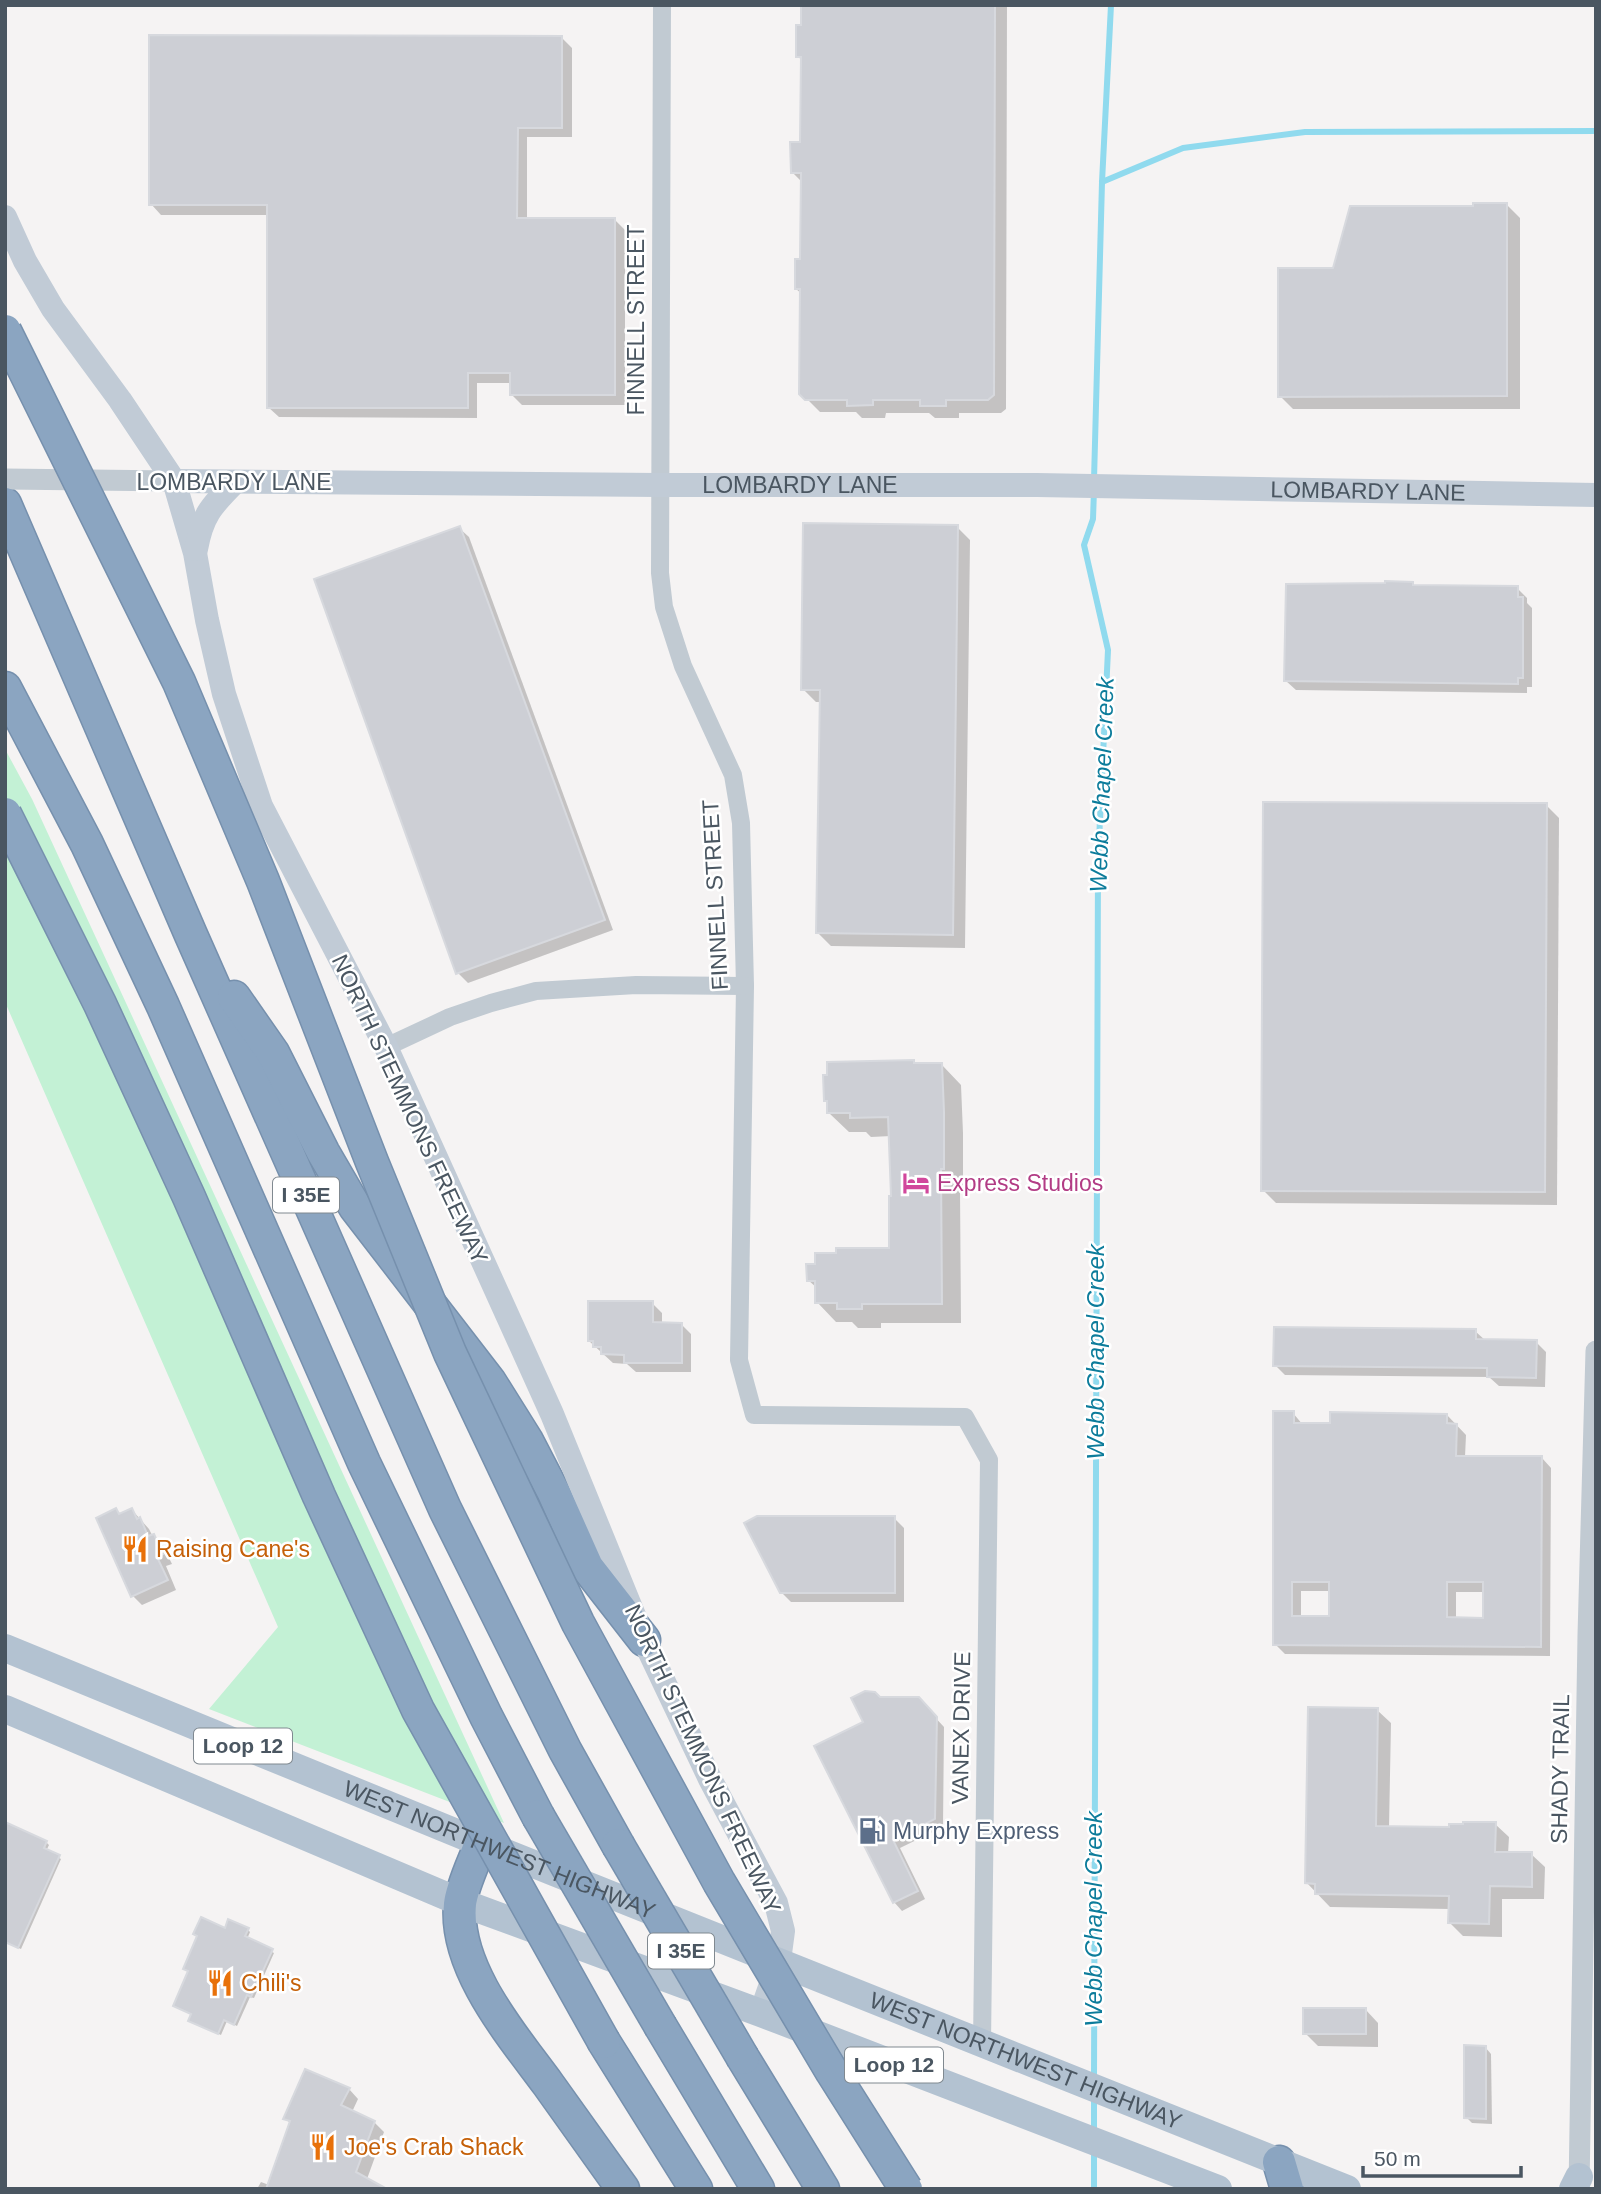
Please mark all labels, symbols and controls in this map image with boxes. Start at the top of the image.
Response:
street label: FINNELL STREET [623,225,649,415]
street label: LOMBARDY LANE [136,469,332,495]
street label: LOMBARDY LANE [702,472,898,498]
street label: LOMBARDY LANE [1270,476,1466,506]
water label: Webb Chapel Creek [1084,675,1119,893]
street label: FINNELL STREET [697,799,733,991]
street label: NORTH STEMMONS FREEWAY [327,950,493,1268]
hotel icon: Express Studios [901,1168,931,1198]
place label: Express Studios [937,1170,1103,1196]
road number: I 35E [273,1178,339,1212]
water label: Webb Chapel Creek [1082,1242,1109,1460]
restaurant icon: Raising Cane's [120,1534,150,1564]
place label: Raising Cane's [156,1536,310,1562]
street label: NORTH STEMMONS FREEWAY [620,1600,786,1918]
street label: VANEX DRIVE [947,1651,975,1805]
street label: SHADY TRAIL [1546,1694,1574,1844]
road number: Loop 12 [194,1728,292,1764]
street label: WEST NORTHWEST HIGHWAY [340,1775,659,1924]
water label: Webb Chapel Creek [1080,1809,1107,2027]
fuel station icon: Murphy Express [857,1816,887,1846]
place label: Murphy Express [893,1818,1059,1844]
road number: I 35E [648,1934,714,1968]
restaurant icon: Chili's [205,1968,235,1998]
place label: Chili's [241,1970,302,1996]
street label: WEST NORTHWEST HIGHWAY [866,1987,1185,2135]
road number: Loop 12 [845,2048,943,2082]
restaurant icon: Joe's Crab Shack [308,2132,338,2162]
place label: Joe's Crab Shack [344,2134,524,2160]
scale bar [1363,2134,1520,2178]
text: 50 m [1374,2147,1421,2170]

